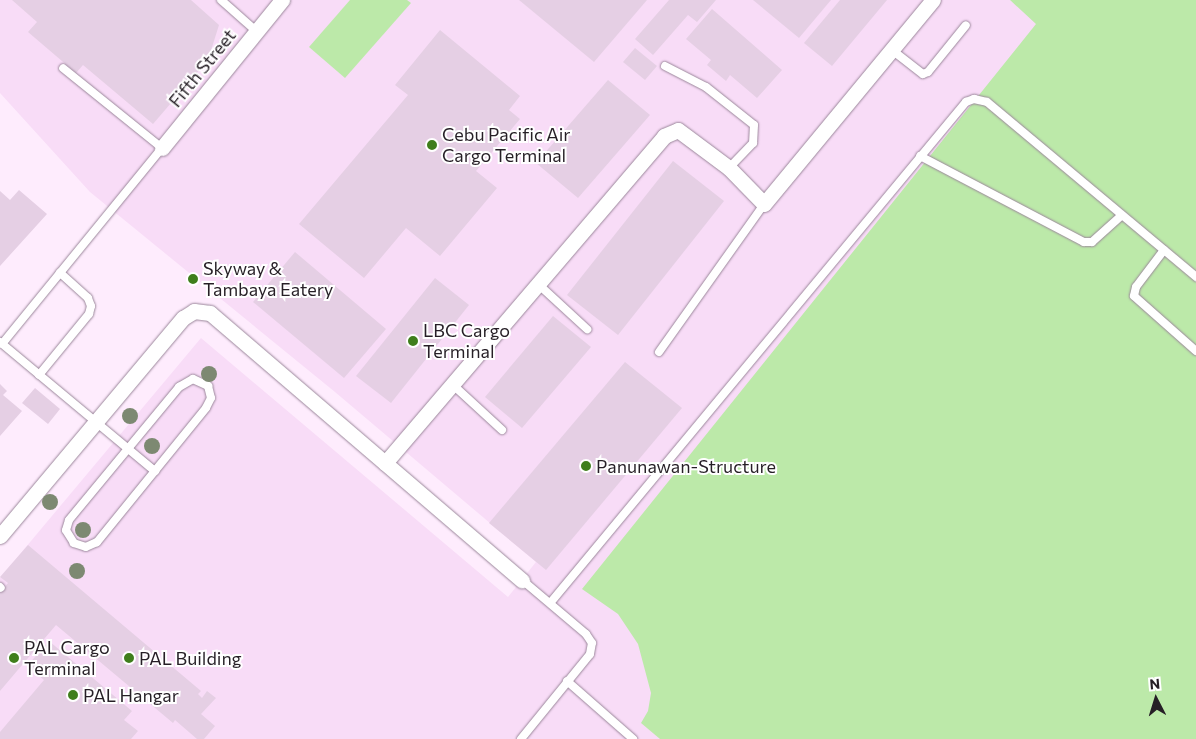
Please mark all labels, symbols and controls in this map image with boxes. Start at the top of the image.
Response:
street label: Fifth Street [164,25,240,111]
place label: Cebu Pacific Air Cargo Terminal [442,124,571,166]
marker: Cebu Pacific Air Cargo Terminal [426,139,438,151]
place label: Skyway & Tambaya Eatery [203,258,333,300]
marker: Skyway & Tambaya Eatery [187,273,199,285]
place label: LBC Cargo Terminal [423,320,510,362]
marker: LBC Cargo Terminal [407,335,419,347]
place label: Panunawan-Structure [596,455,776,477]
marker: Panunawan-Structure [580,460,592,472]
place label: PAL Cargo Terminal [24,637,110,680]
place label: PAL Building [139,647,241,669]
marker: PAL Cargo Terminal [8,652,20,664]
marker: PAL Building [123,652,135,664]
north arrow [1131,674,1181,724]
text: N [1149,675,1161,692]
place label: PAL Hangar [83,684,179,706]
marker: PAL Hangar [67,689,79,701]

